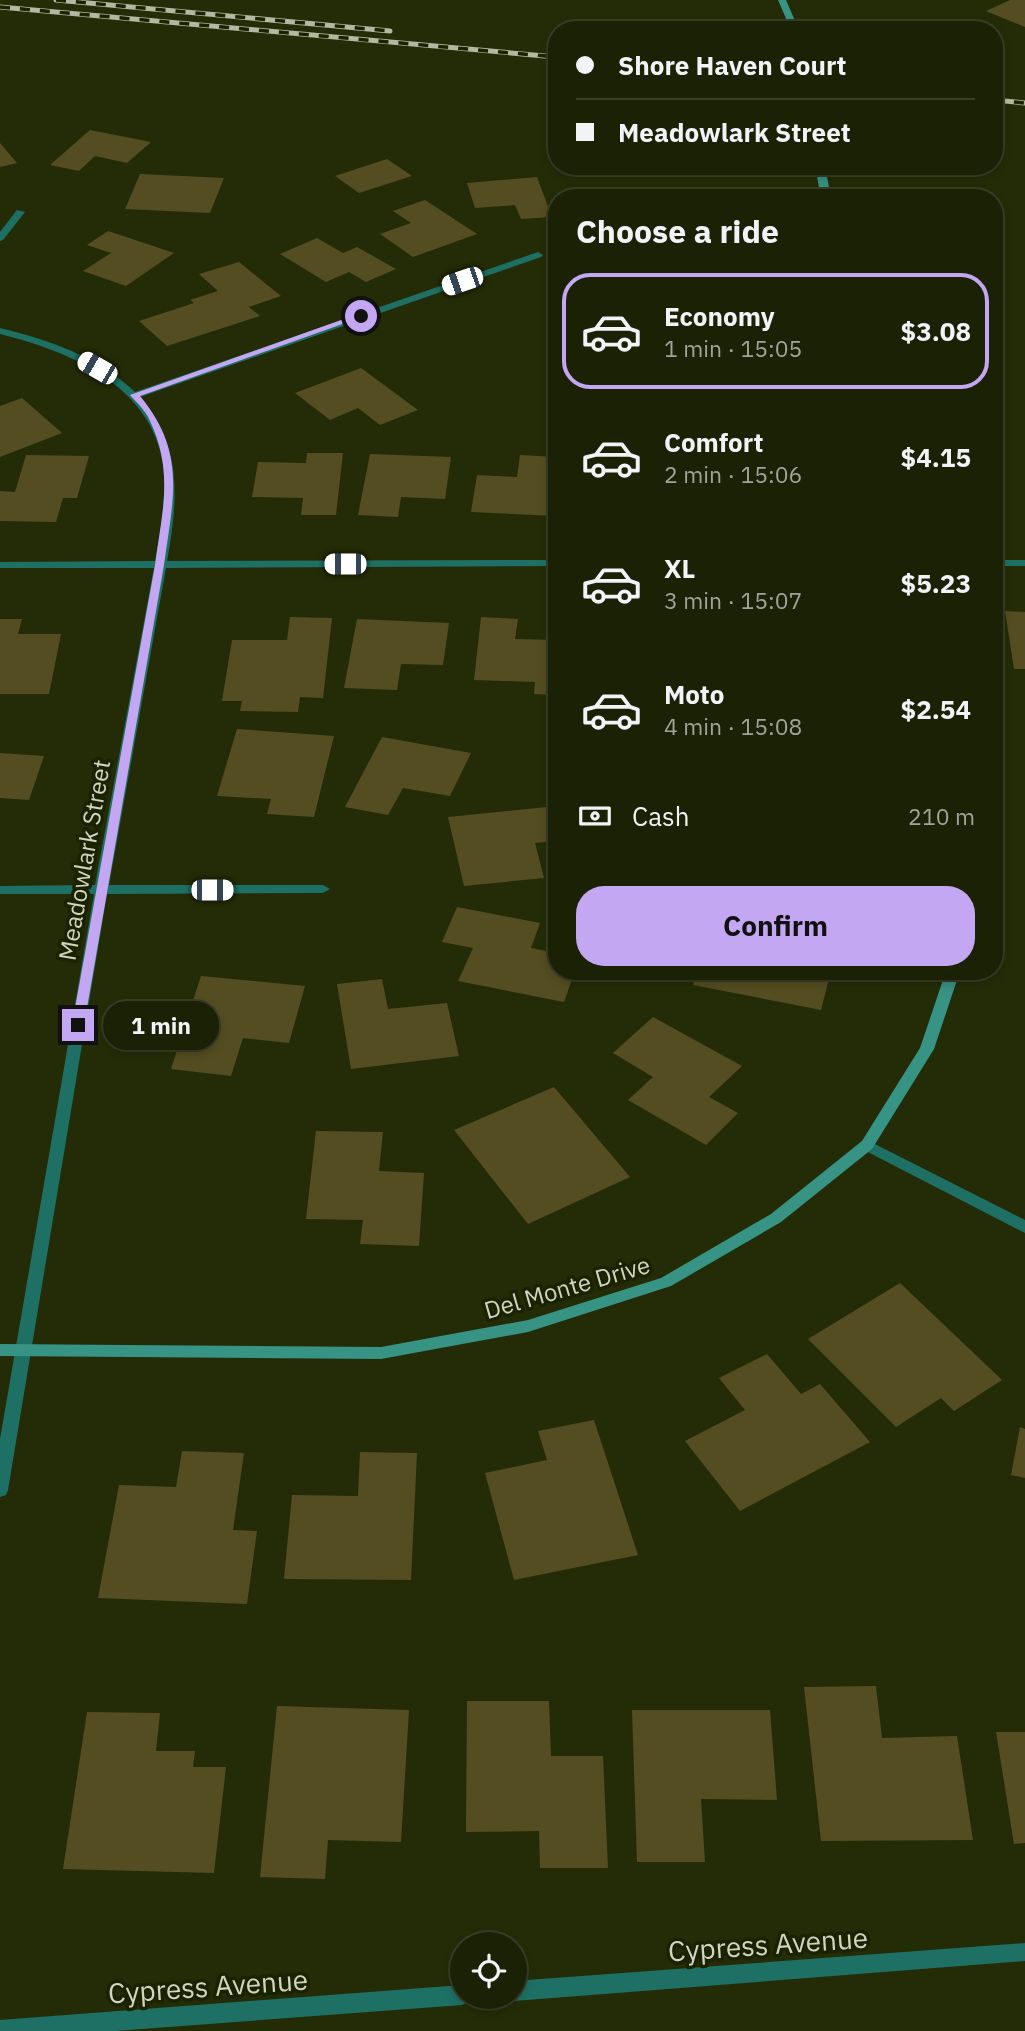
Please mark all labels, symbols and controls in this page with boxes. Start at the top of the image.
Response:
text: Shore Haven Court [618,48,847,82]
text: Meadowlark Street [618,115,851,149]
text: Choose a ride [576,210,779,252]
car [439,264,486,298]
text: Economy [664,299,775,333]
route start [345,300,377,332]
icon: car [580,300,643,363]
text: $3.08 [901,314,971,348]
text: 1 min · 15:05 [664,333,802,363]
car [74,348,121,388]
text: Comfort [664,425,763,459]
icon: car [580,426,643,489]
text: $4.15 [901,440,971,474]
text: 2 min · 15:06 [664,459,802,489]
text: XL [664,551,695,585]
icon: car [580,552,643,615]
car [325,554,367,575]
text: $5.23 [901,566,971,600]
text: 3 min · 15:07 [664,585,802,615]
text: Moto [664,677,724,711]
icon: car [580,678,643,741]
text: $2.54 [901,692,971,726]
text: 4 min · 15:08 [664,711,802,741]
street label: Meadowlark Street [51,757,117,963]
icon: cash [576,797,614,835]
text: Cash [632,799,689,833]
text: 210 m [908,801,975,831]
car [192,880,234,901]
button: Confirm [576,886,975,966]
callout: 1 min [102,1000,218,1050]
route end [62,1009,94,1041]
text: 1 min [131,1010,191,1040]
street label: Del Monte Drive [480,1248,654,1326]
street label: Cypress Avenue [667,1919,869,1969]
map controls [450,1932,527,2009]
button: locate [450,1932,527,2009]
street label: Cypress Avenue [107,1961,309,2011]

